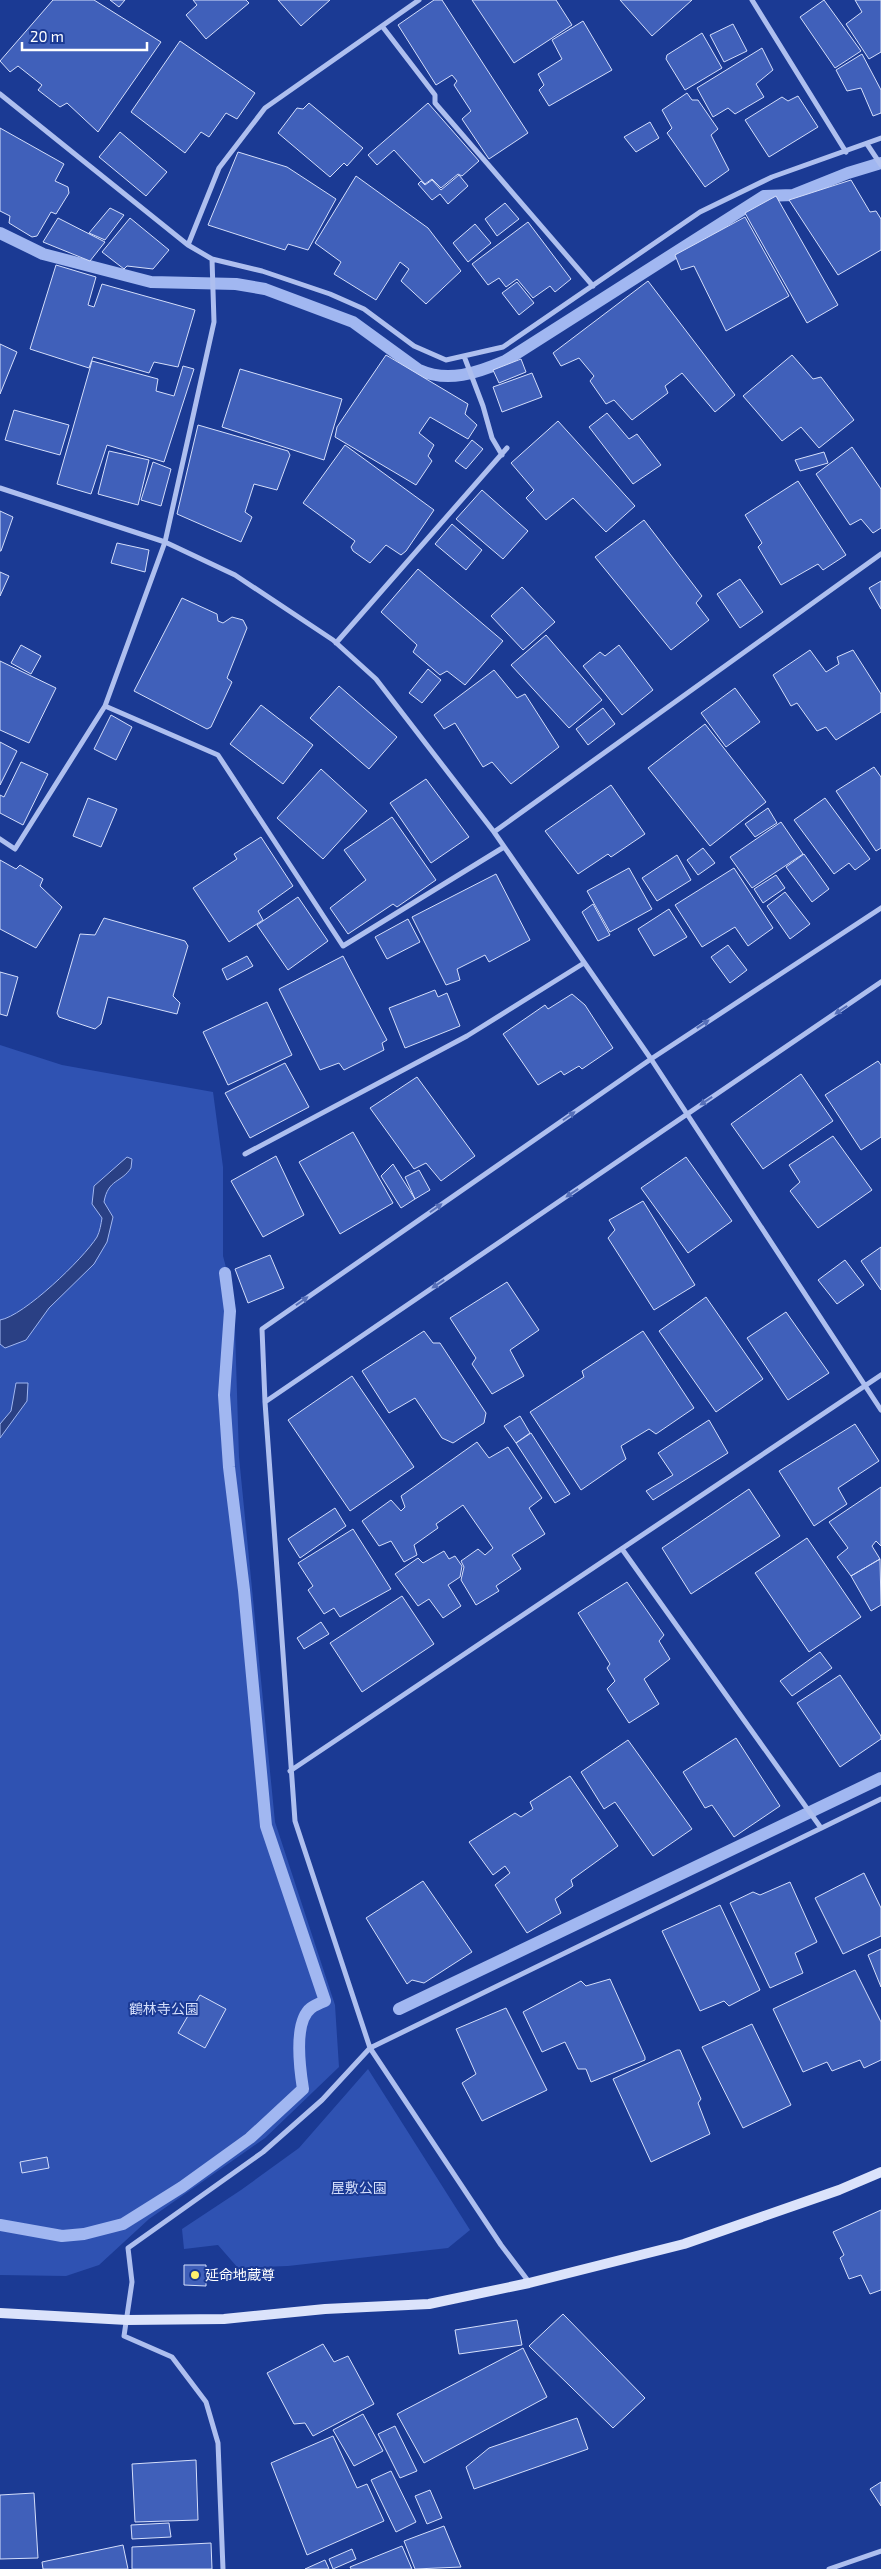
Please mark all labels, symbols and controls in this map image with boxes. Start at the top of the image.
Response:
scale bar [22,20,148,52]
text: 20 m [30,27,64,45]
one-way arrow [834,1005,847,1015]
one-way arrow [697,1019,710,1029]
one-way arrow [700,1096,713,1106]
one-way arrow [562,1111,576,1121]
one-way arrow [565,1188,579,1198]
one-way arrow [429,1203,442,1213]
one-way arrow [431,1279,445,1289]
one-way arrow [295,1296,309,1306]
park label: 鶴林寺公園 [129,2000,199,2017]
park label: 屋敷公園 [331,2179,387,2196]
place label: 延命地蔵尊 [205,2266,275,2283]
marker: 延命地蔵尊 [189,2269,201,2281]

